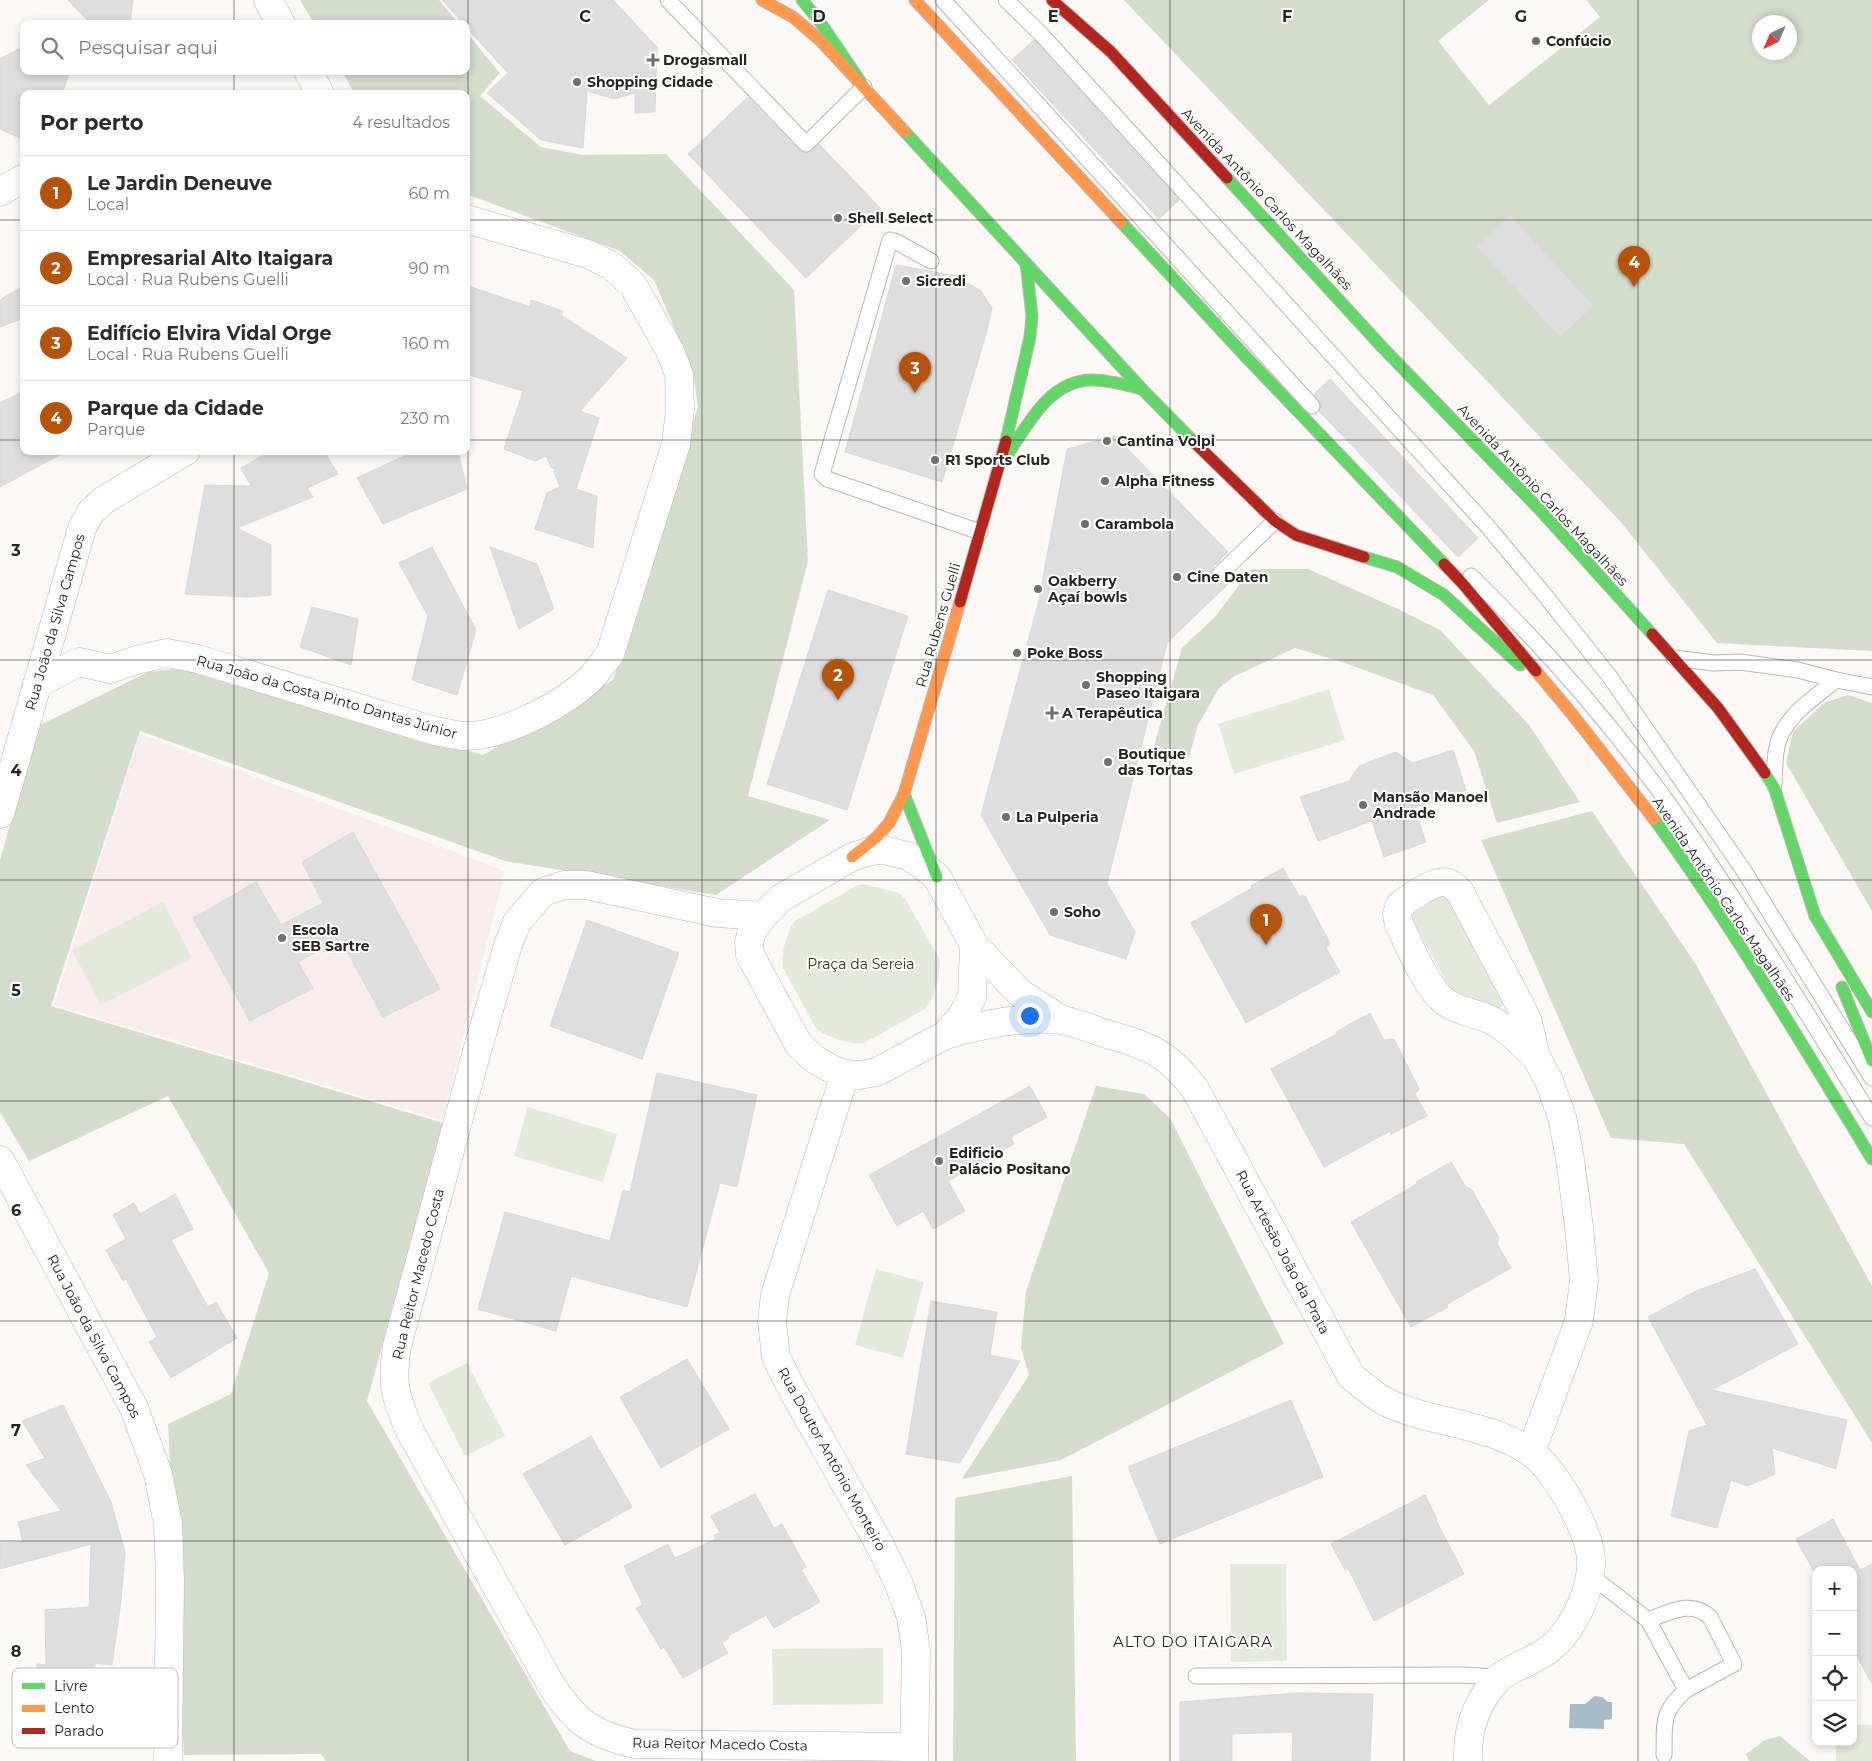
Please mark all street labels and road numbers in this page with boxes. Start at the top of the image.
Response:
street label: Avenida Antônio Carlos Magalhães [1178,104,1356,294]
street label: Avenida Antônio Carlos Magalhães [1454,400,1632,590]
street label: Rua João da Silva Campos [21,532,89,712]
street label: Rua Rubens Guelli [912,561,964,689]
street label: Rua João da Costa Pinto Dantas Júnior [194,651,460,743]
street label: Avenida Antônio Carlos Magalhães [1649,793,1799,1005]
street label: Rua Artesão João da Prata [1232,1167,1334,1337]
street label: Rua Reitor Macedo Costa [388,1187,448,1361]
street label: Rua João da Silva Campos [43,1251,145,1421]
street label: Rua Doutor Antônio Monteiro [774,1364,890,1554]
street label: Rua Reitor Macedo Costa [632,1733,808,1755]

